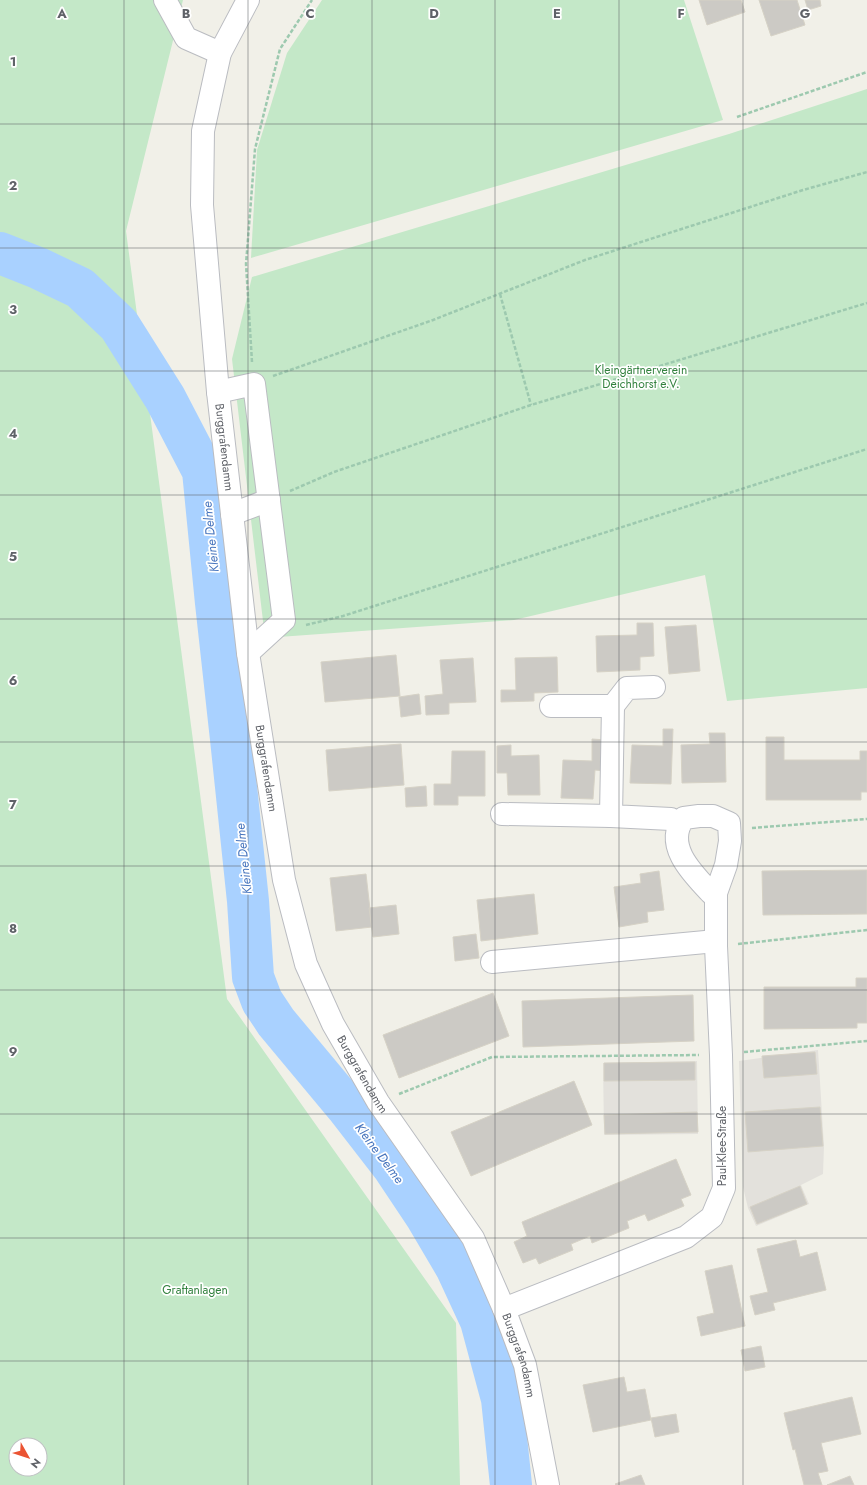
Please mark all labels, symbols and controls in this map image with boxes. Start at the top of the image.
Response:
text: A [56,4,67,23]
text: B [182,4,191,23]
text: C [305,4,315,23]
text: D [429,4,439,23]
text: E [553,4,561,23]
text: F [677,4,685,23]
text: G [800,4,811,23]
text: 1 [10,52,16,71]
text: 2 [9,176,17,195]
text: 3 [9,300,17,319]
park label: Kleingärtnerverein Deichhorst e.V. [595,361,687,393]
street label: Burggrafendamm [210,403,238,492]
text: 4 [8,424,18,443]
water label: Kleine Delme [197,500,224,573]
text: 5 [9,547,17,566]
text: 6 [9,671,18,690]
street label: Burggrafendamm [251,724,282,813]
text: 7 [9,795,17,814]
water label: Kleine Delme [230,822,257,895]
text: 8 [9,919,17,938]
street label: Burggrafendamm [332,1032,392,1117]
text: 9 [9,1042,18,1061]
street label: Paul-Klee-Straße [713,1106,731,1186]
water label: Kleine Delme [351,1119,409,1188]
park label: Graftanlagen [162,1281,228,1299]
street label: Burggrafendamm [497,1311,540,1399]
north arrow [8,1437,48,1477]
text: N [27,1455,45,1472]

